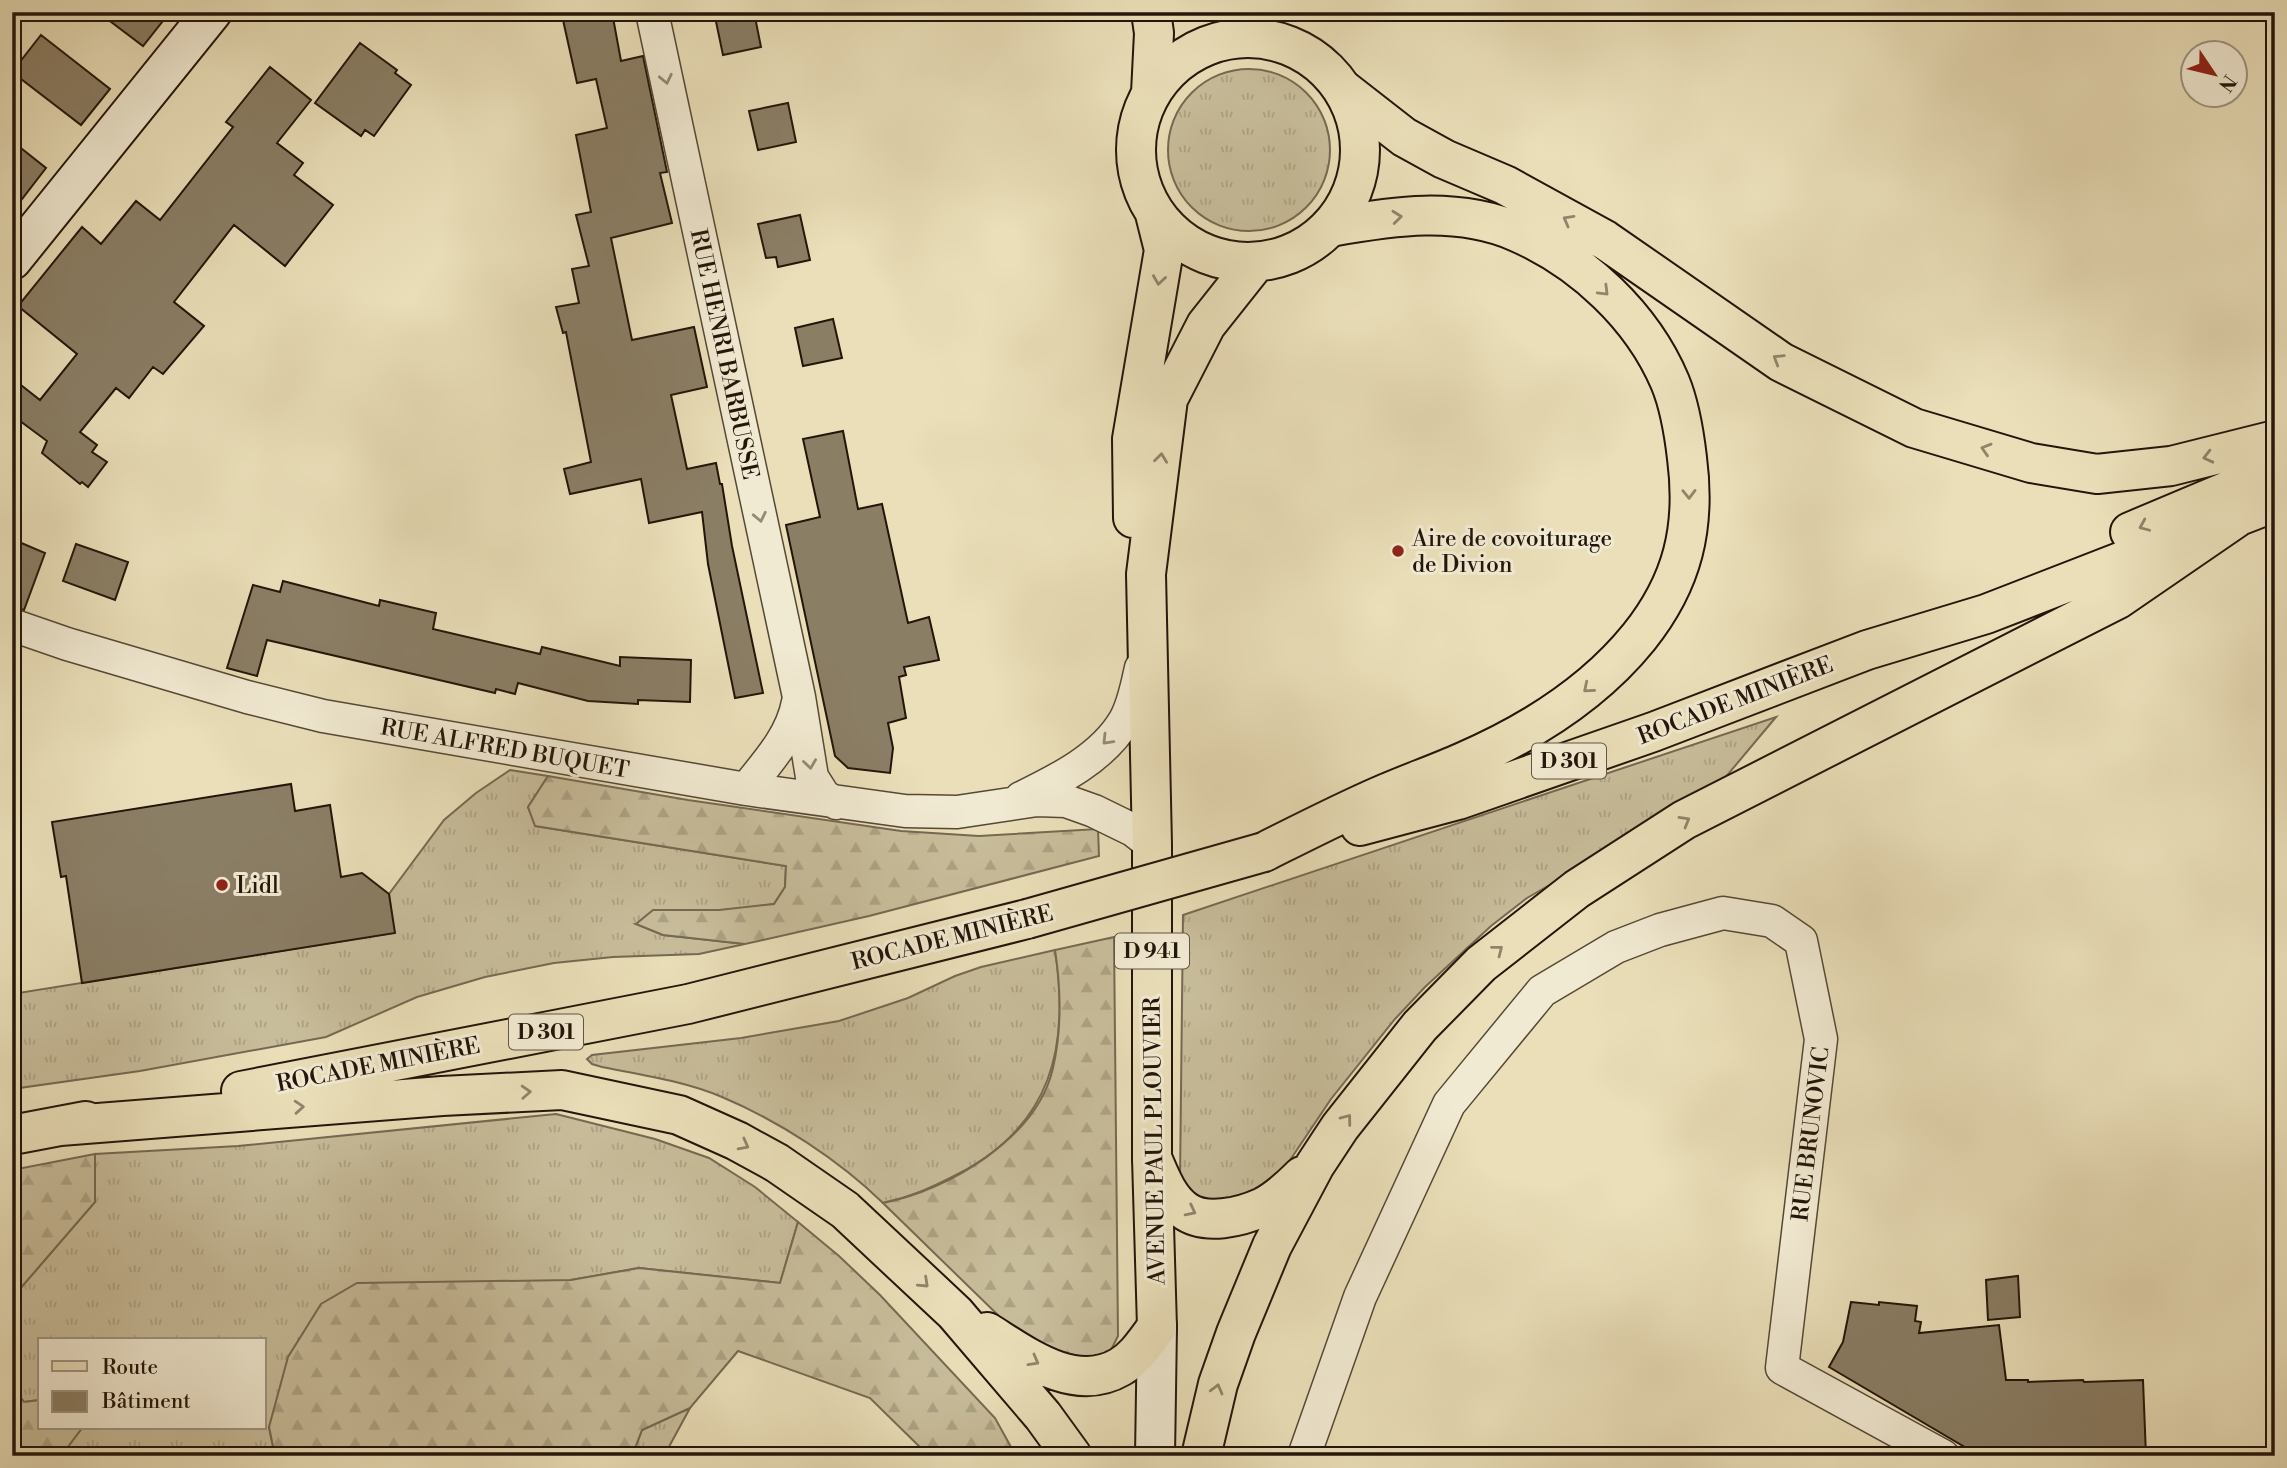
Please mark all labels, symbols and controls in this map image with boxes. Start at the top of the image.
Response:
north arrow [2178,38,2248,108]
text: N [2213,70,2241,96]
one-way arrow [657,73,672,85]
one-way arrow [1392,210,1403,225]
one-way arrow [1563,214,1575,228]
street label: RUE HENRI BARBUSSE [684,226,764,482]
one-way arrow [1152,275,1167,286]
one-way arrow [1596,282,1609,295]
one-way arrow [1773,354,1786,367]
one-way arrow [1980,443,1992,458]
one-way arrow [2203,449,2215,463]
one-way arrow [1153,452,1168,464]
one-way arrow [1681,489,1697,500]
one-way arrow [752,511,767,523]
one-way arrow [2139,518,2151,532]
place label: Aire de covoiturage de Divion [1411,525,1612,579]
marker: Aire de covoiturage de Divion [1390,543,1406,559]
street label: ROCADE MINIÈRE [1633,649,1837,751]
one-way arrow [1584,680,1597,692]
street label: RUE ALFRED BUQUET [378,713,631,785]
one-way arrow [1103,732,1116,745]
road number: D 301 [1532,744,1606,778]
one-way arrow [802,758,817,770]
one-way arrow [1677,816,1690,829]
place label: Lidl [236,872,279,900]
marker: Lidl [214,877,230,893]
street label: ROCADE MINIÈRE [848,897,1056,977]
road number: D 941 [1115,934,1189,968]
one-way arrow [1490,946,1503,959]
street label: AVENUE PAUL PLOUVIER [1138,996,1172,1286]
road number: D 301 [509,1014,583,1050]
street label: ROCADE MINIÈRE [274,1030,482,1098]
street label: RUE BRUNOVIC [1786,1045,1836,1223]
one-way arrow [521,1084,532,1099]
one-way arrow [294,1100,305,1115]
one-way arrow [1338,1115,1351,1127]
one-way arrow [737,1136,750,1150]
one-way arrow [1184,1203,1196,1217]
one-way arrow [915,1275,928,1287]
legend [38,1338,266,1430]
one-way arrow [1027,1353,1040,1366]
text: Route [102,1355,158,1381]
one-way arrow [1209,1384,1223,1396]
text: Bâtiment [101,1389,191,1415]

